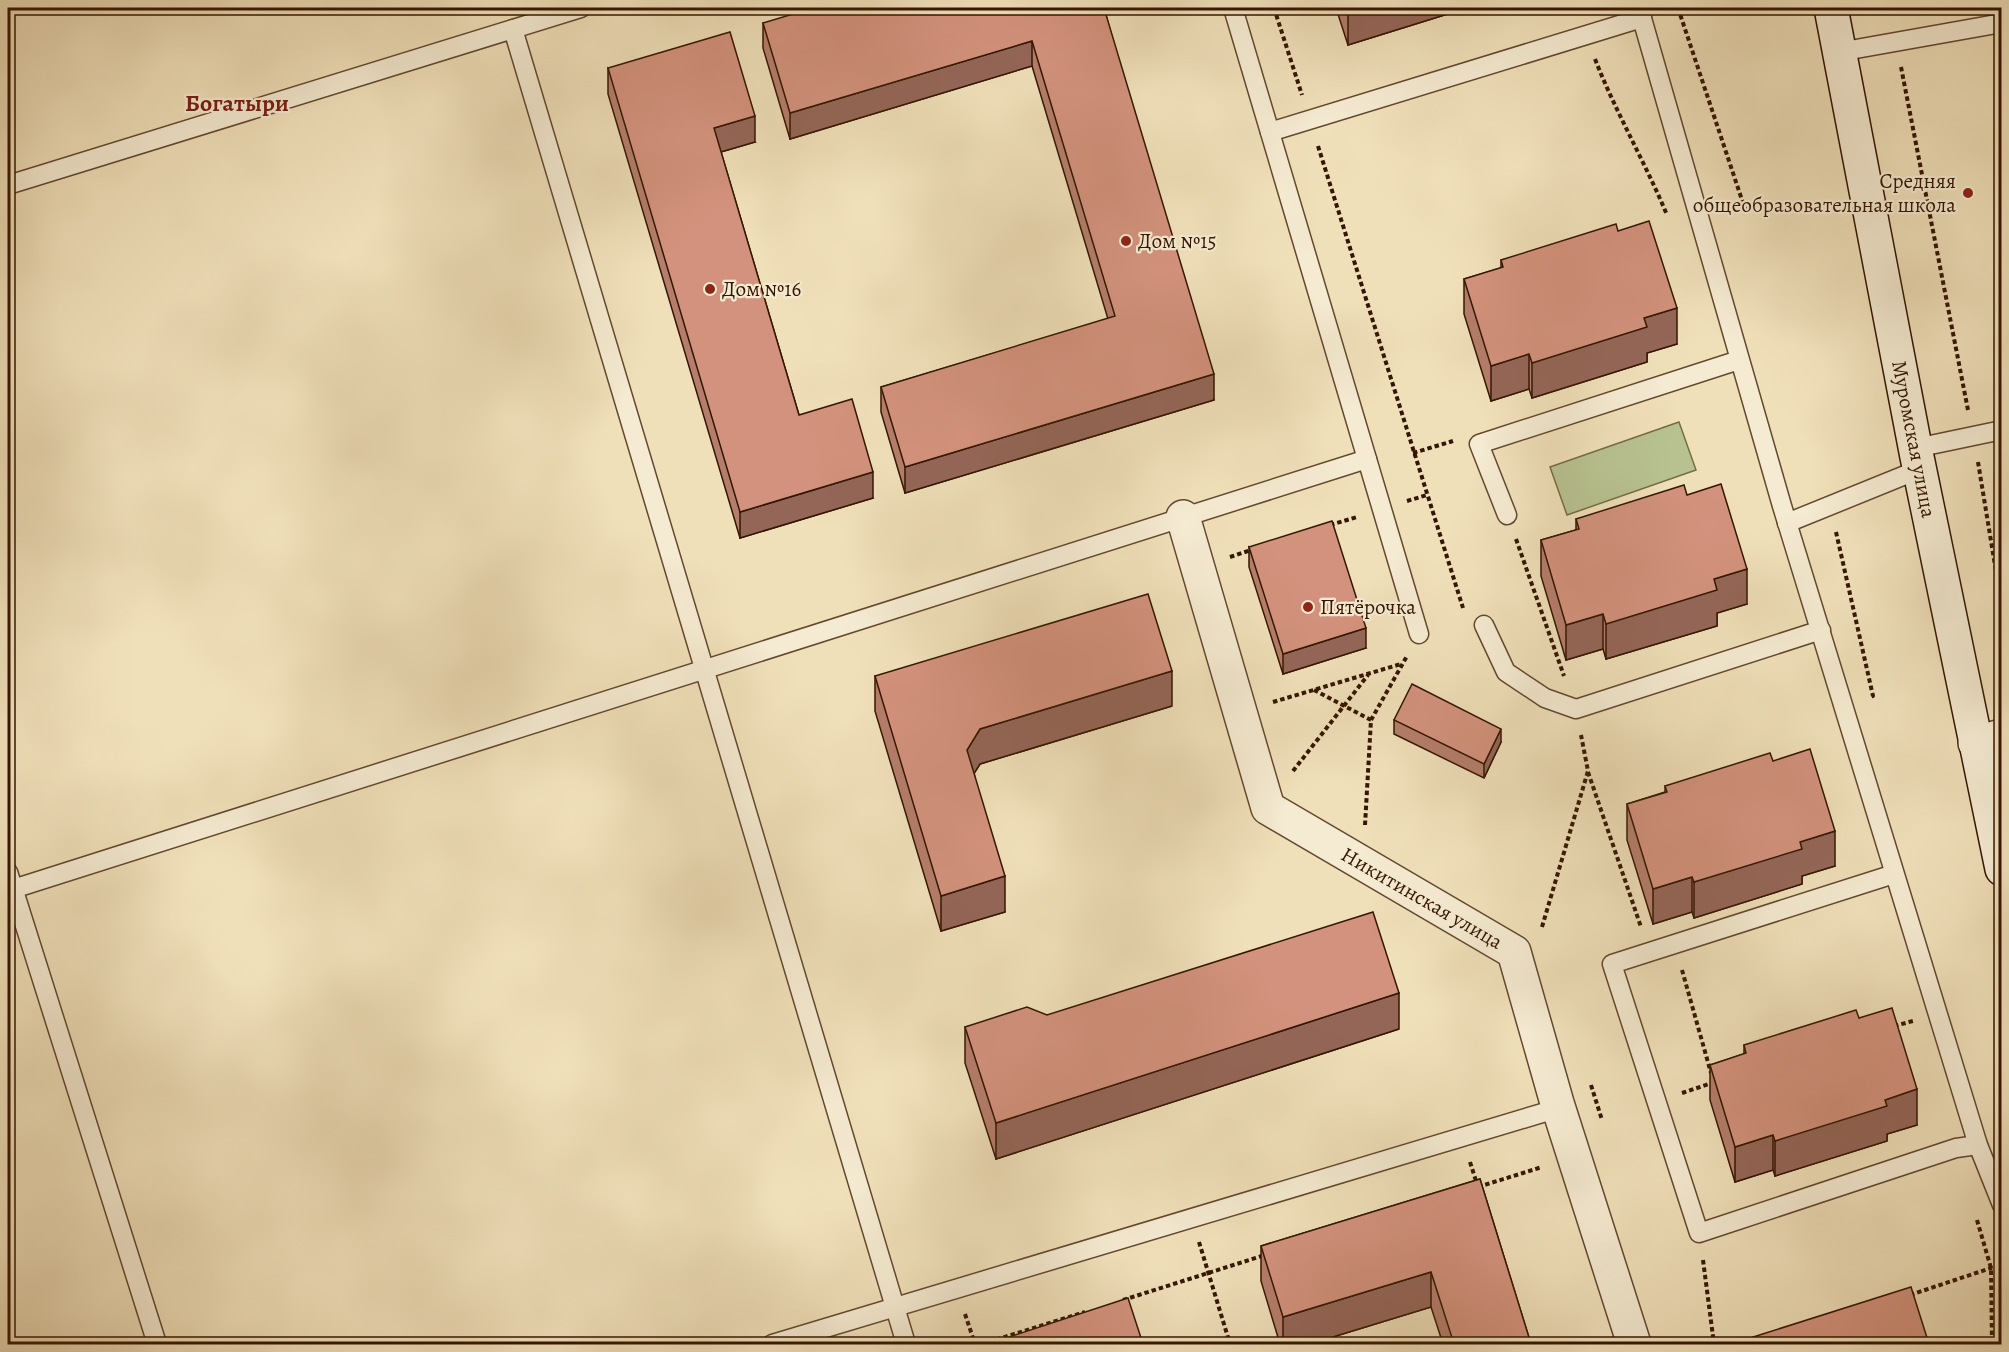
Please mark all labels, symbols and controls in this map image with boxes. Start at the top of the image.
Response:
district label: Богатыри [185,87,289,119]
place label: Средняя общеобразовательная школа [1693,167,1956,219]
marker: Средняя общеобразовательная школа [1961,186,1975,200]
place label: Дом №15 [1138,227,1216,255]
marker: Дом №15 [1119,234,1133,248]
place label: Дом №16 [722,275,801,303]
marker: Дом №16 [703,282,717,296]
street label: Муромская улица [1885,358,1943,520]
place label: Пятёрочка [1320,593,1416,621]
marker: Пятёрочка [1301,600,1315,614]
street label: Никитинская улица [1336,840,1508,956]

